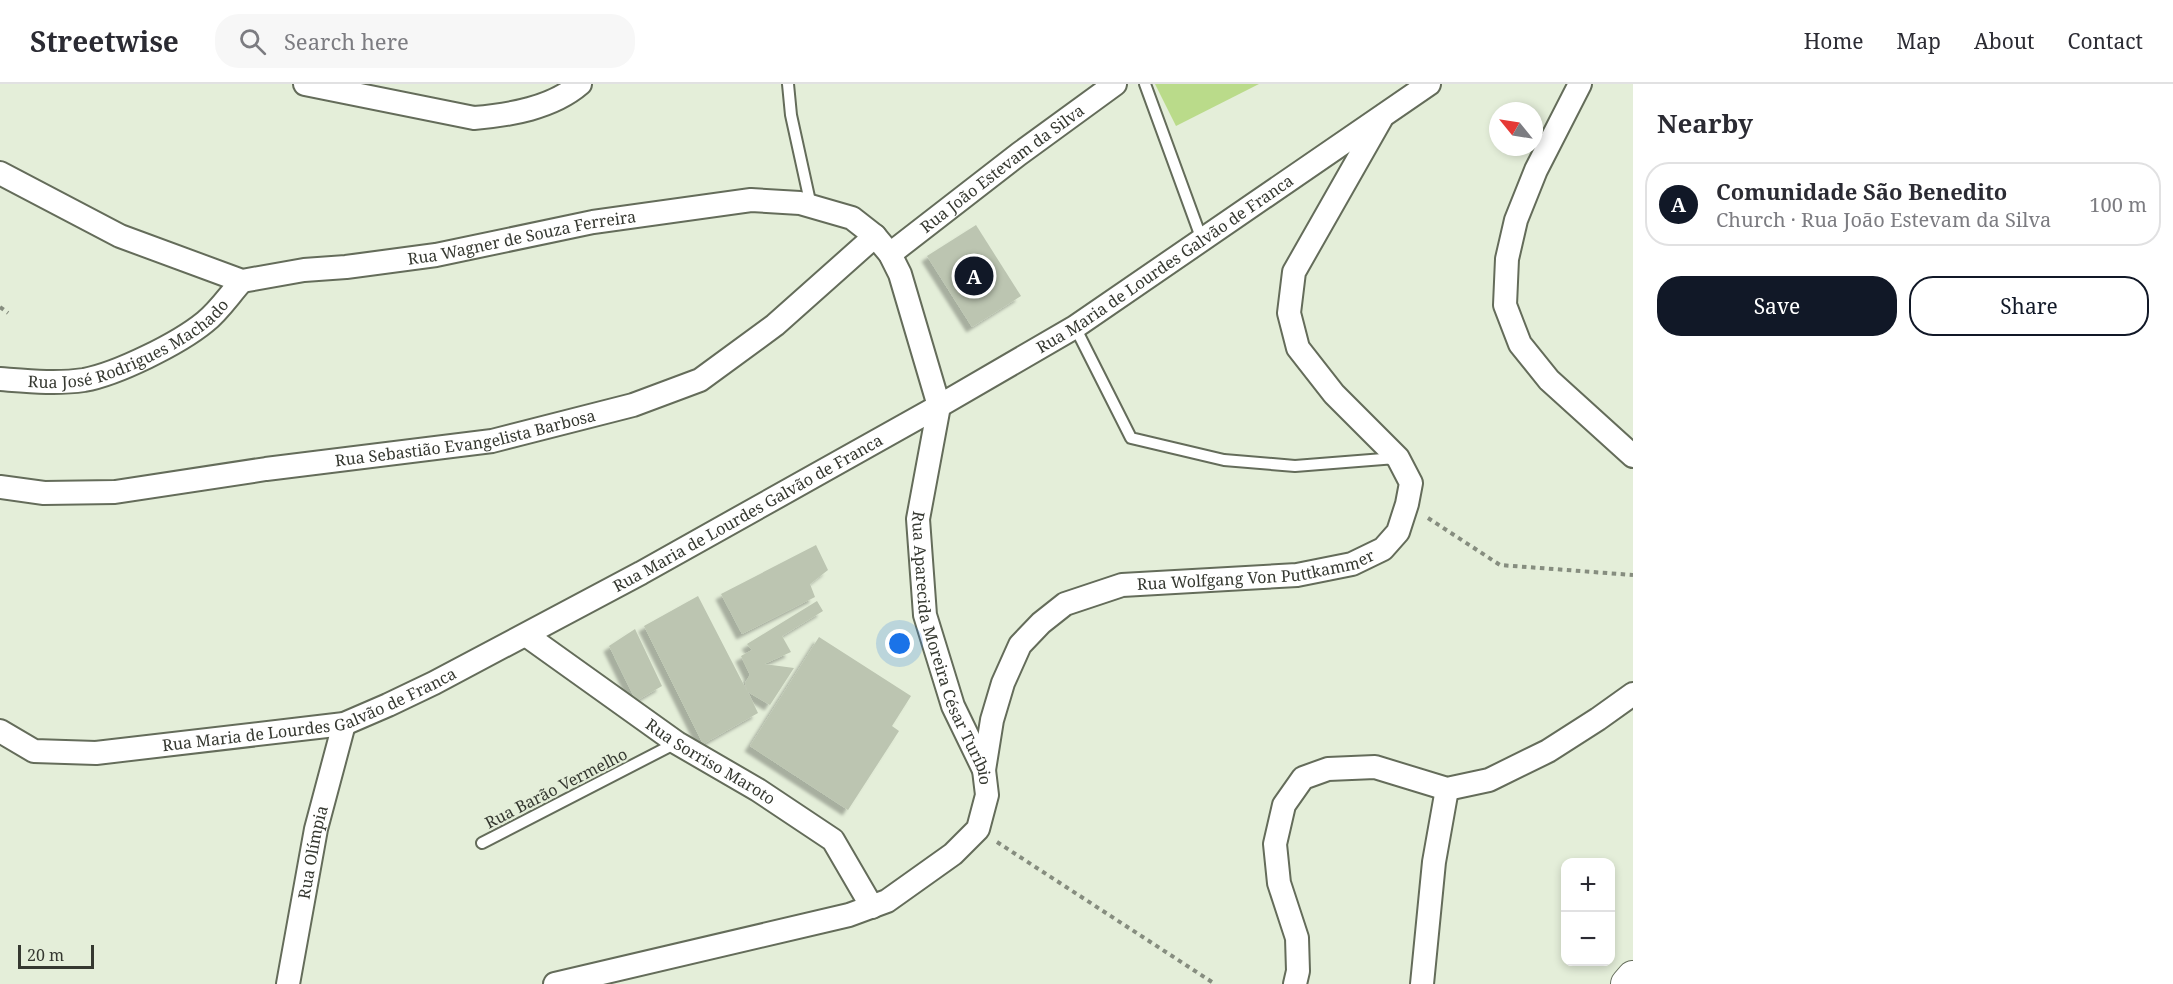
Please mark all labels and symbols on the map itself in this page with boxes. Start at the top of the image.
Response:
street label: Rua João Estevam da Silva [916,99,1088,238]
north arrow [1489,102,1543,156]
street label: Rua Maria de Lourdes Galvão de Franca [1032,169,1298,358]
street label: Rua Wagner de Souza Ferreira [406,205,637,270]
pin: A [954,254,994,298]
street label: Rua José Rodrigues Machado [27,294,233,393]
street label: Rua Sebastião Evangelista Barbosa [334,404,598,471]
street label: Rua Maria de Lourdes Galvão de Franca [609,429,887,597]
street label: Rua Aparecida Moreira César Turíbio [907,509,997,786]
street label: Rua Wolfgang Von Puttkammer [1136,544,1378,595]
your location [885,629,914,658]
street label: Rua Maria de Lourdes Galvão de Franca [161,662,460,756]
street label: Rua Sorriso Maroto [641,713,780,810]
street label: Rua Barão Vermelho [481,743,631,833]
street label: Rua Olímpia [293,803,333,901]
scale bar [18,942,94,970]

